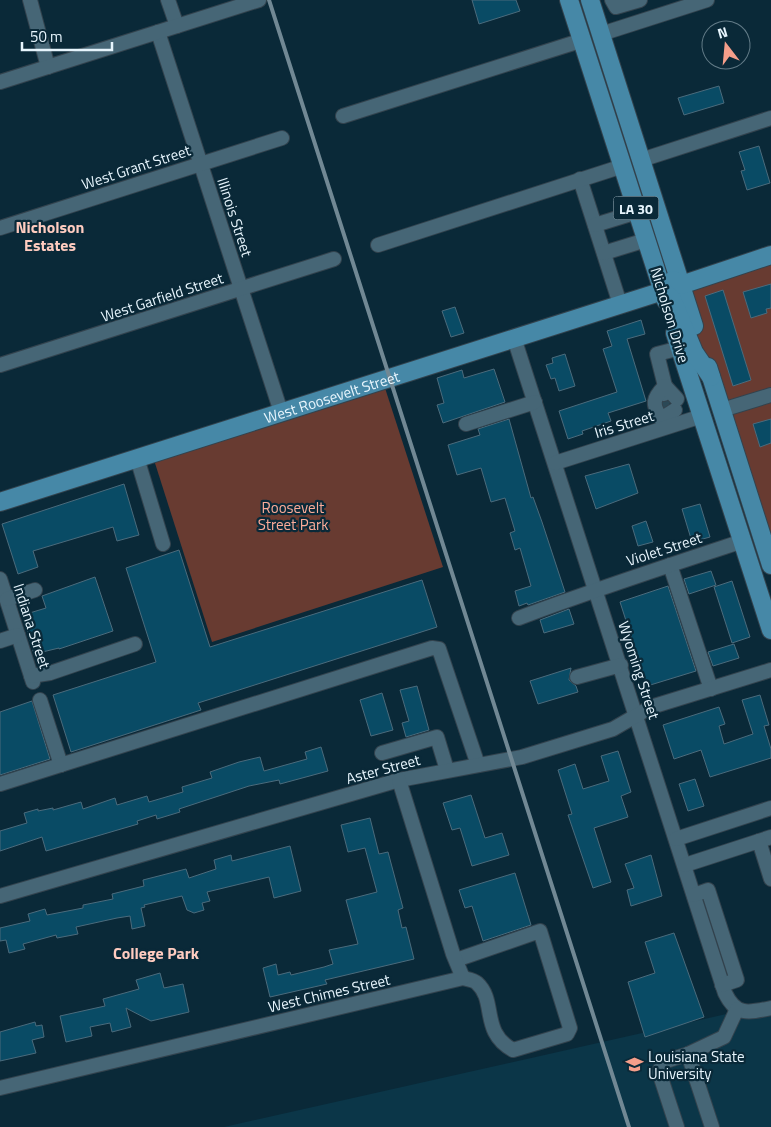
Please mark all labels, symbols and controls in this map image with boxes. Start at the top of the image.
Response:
scale bar [22,20,112,52]
north arrow [701,20,751,70]
text: N [715,21,730,43]
text: 50 m [30,25,63,48]
street label: West Grant Street [79,138,194,195]
street label: Illinois Street [211,174,259,260]
road number: LA 30 [614,197,658,220]
district label: Nicholson Estates [16,215,84,257]
street label: Nicholson Drive [645,265,695,365]
street label: West Garfield Street [98,266,227,328]
street label: West Roosevelt Street [261,364,403,429]
street label: Iris Street [591,404,657,444]
park label: Roosevelt Street Park [258,496,328,536]
street label: Violet Street [623,526,705,572]
street label: Indiana Street [7,581,57,672]
street label: Wyoming Street [612,618,666,723]
street label: Aster Street [343,748,423,790]
district label: College Park [113,941,200,965]
street label: West Chimes Street [266,968,393,1018]
place label: Louisiana State University [648,1045,745,1085]
school or university icon: Louisiana State University [624,1055,644,1075]

